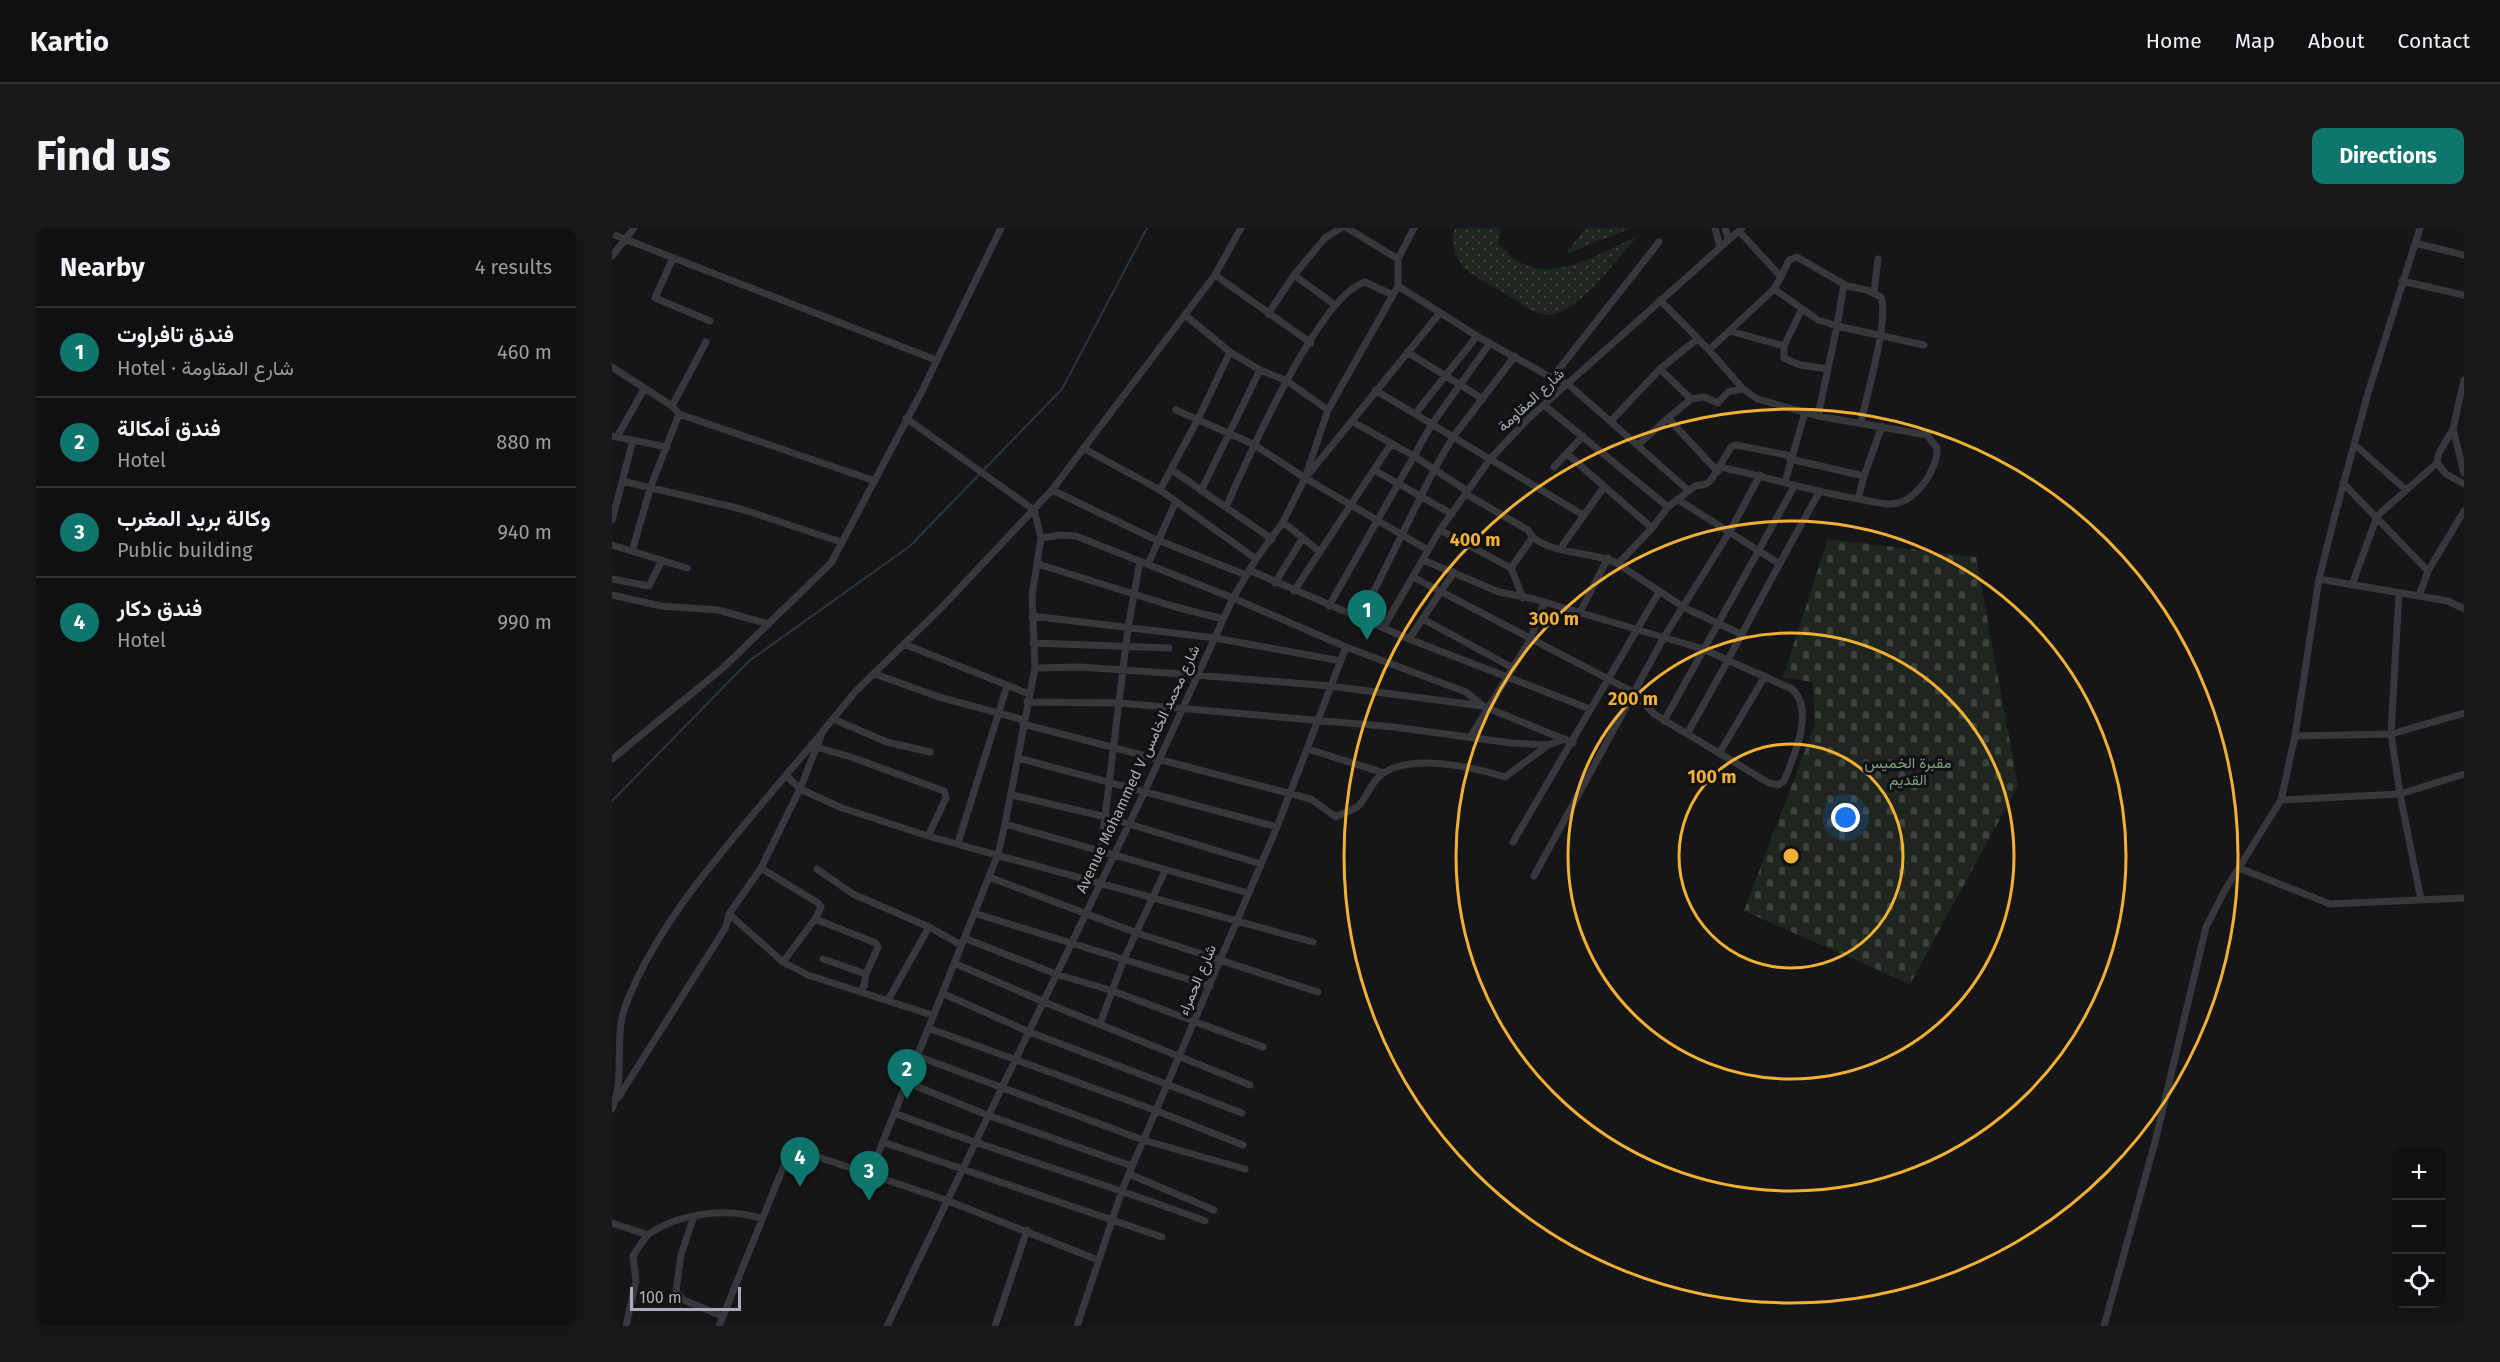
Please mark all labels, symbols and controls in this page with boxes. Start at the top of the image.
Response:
text: Kartio [30,25,109,58]
text: Home [2146,28,2202,54]
text: Map [2235,28,2275,54]
text: About [2308,28,2365,54]
text: Contact [2398,28,2470,54]
button: Directions [2312,128,2464,184]
text: Find us [36,131,171,181]
text: Nearby [60,252,145,283]
text: 4 results [475,255,552,279]
text: فندق تافراوت [117,321,234,348]
text: 1 [75,340,84,364]
text: 460 m [497,340,552,364]
text: Hotel · شارع المقاومة [117,356,294,380]
street label: شارع المقاومة [1494,365,1569,437]
text: فندق أمكالة [117,415,221,442]
text: 2 [74,430,85,454]
text: 880 m [496,430,552,454]
text: Hotel [117,448,166,472]
text: وكالة بريد المغرب [117,505,271,532]
text: 3 [74,520,85,544]
text: 940 m [497,520,552,544]
text: 400 m [1450,529,1500,551]
text: Public building [117,538,253,562]
pin: 1 [1348,590,1386,640]
text: فندق دكار [117,595,202,622]
text: 300 m [1528,608,1579,630]
text: 4 [74,610,85,634]
text: 990 m [497,610,552,634]
text: Hotel [117,628,166,652]
street label: Avenue Mohammed V شارع محمد الخامس [1072,642,1205,897]
text: 200 m [1608,688,1658,710]
park label: مقبرة الخميس القديم [1865,754,1951,790]
text: 100 m [1688,766,1736,788]
your location [1831,803,1860,832]
centre of rings [1781,846,1801,866]
street label: شارع الحمراء [1174,942,1222,1019]
pin: 2 [888,1050,926,1099]
pin: 4 [780,1138,819,1187]
map controls [2392,1146,2446,1308]
button: + [2392,1146,2446,1200]
pin: 3 [850,1152,888,1201]
button: − [2392,1200,2446,1254]
button: locate [2392,1254,2446,1308]
scale bar [630,1284,741,1312]
text: 100 m [639,1288,682,1307]

